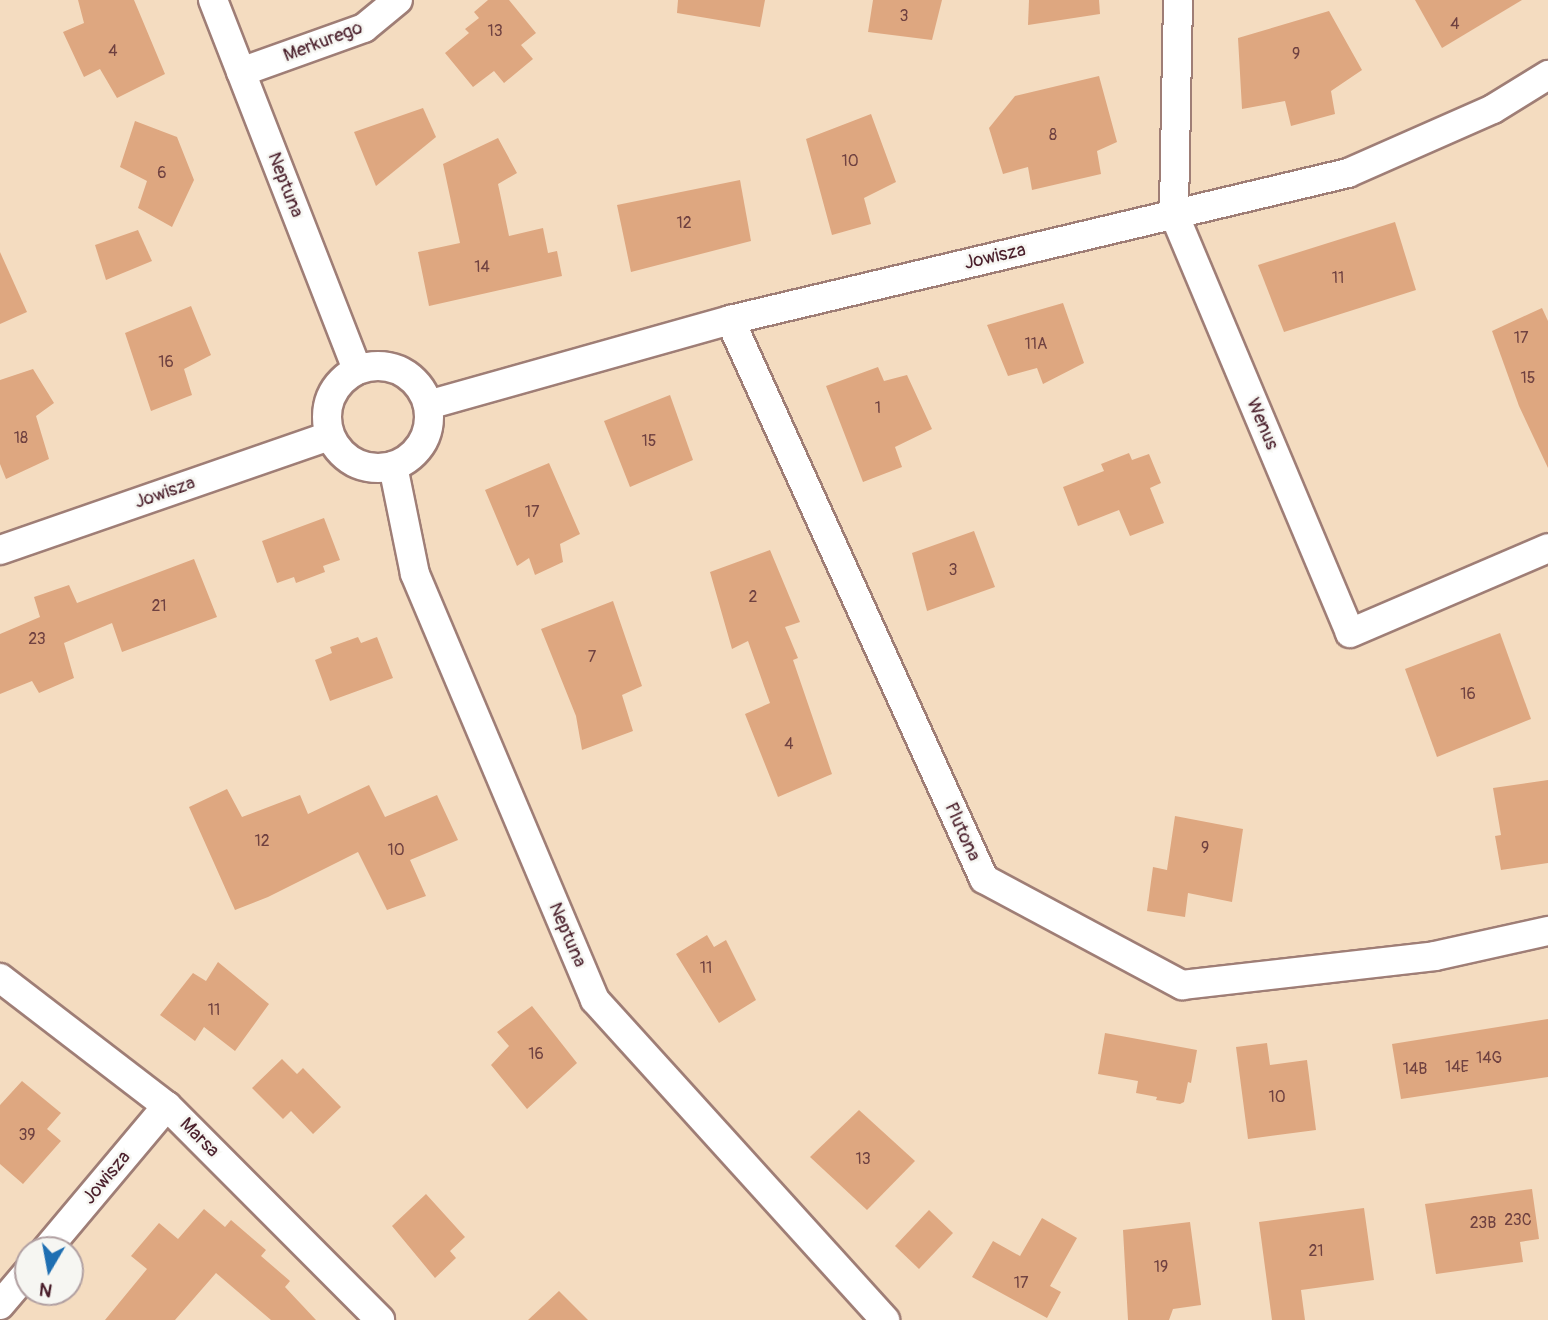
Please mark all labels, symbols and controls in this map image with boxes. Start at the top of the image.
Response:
house number: 3 [900,6,908,26]
house number: 4 [1450,14,1460,34]
street label: Merkurego [280,17,366,67]
house number: 13 [487,21,503,41]
house number: 4 [108,41,118,61]
house number: 9 [1292,44,1300,64]
house number: 8 [1049,125,1057,145]
street label: Neptuna [262,149,308,221]
house number: 10 [841,151,859,171]
house number: 6 [157,163,167,183]
house number: 12 [676,213,692,233]
street label: Jowisza [962,239,1028,275]
house number: 14 [474,257,490,277]
house number: 11 [1332,268,1344,288]
house number: 17 [1514,328,1528,348]
house number: 11A [1025,334,1047,354]
house number: 16 [158,352,174,372]
house number: 15 [1521,368,1535,388]
street label: Wenus [1241,395,1283,453]
house number: 1 [875,398,881,418]
house number: 18 [14,428,28,448]
house number: 15 [642,431,656,451]
street label: Jowisza [132,472,198,514]
house number: 17 [525,502,539,522]
house number: 3 [949,560,957,580]
house number: 2 [749,587,757,607]
house number: 21 [151,596,167,616]
house number: 23 [28,629,46,649]
house number: 7 [588,647,596,667]
house number: 16 [1460,684,1476,704]
house number: 4 [784,734,794,754]
street label: Plutona [939,799,985,865]
house number: 12 [254,831,270,851]
house number: 9 [1201,838,1209,858]
house number: 10 [387,840,405,860]
street label: Neptuna [543,899,591,971]
house number: 11 [700,958,712,978]
house number: 11 [208,1000,220,1020]
house number: 16 [528,1044,544,1064]
house number: 14G [1476,1048,1502,1068]
house number: 14E [1445,1057,1469,1077]
house number: 14B [1403,1059,1427,1079]
house number: 10 [1268,1087,1286,1107]
street label: Marsa [174,1113,224,1163]
house number: 39 [18,1125,36,1145]
street label: Jowisza [78,1147,136,1209]
house number: 13 [855,1149,871,1169]
house number: 23C [1504,1210,1532,1230]
house number: 23B [1470,1213,1496,1233]
north arrow [14,1236,84,1306]
house number: 21 [1308,1241,1324,1261]
house number: 19 [1154,1257,1168,1277]
house number: 17 [1014,1273,1028,1293]
text: N [37,1277,54,1303]

